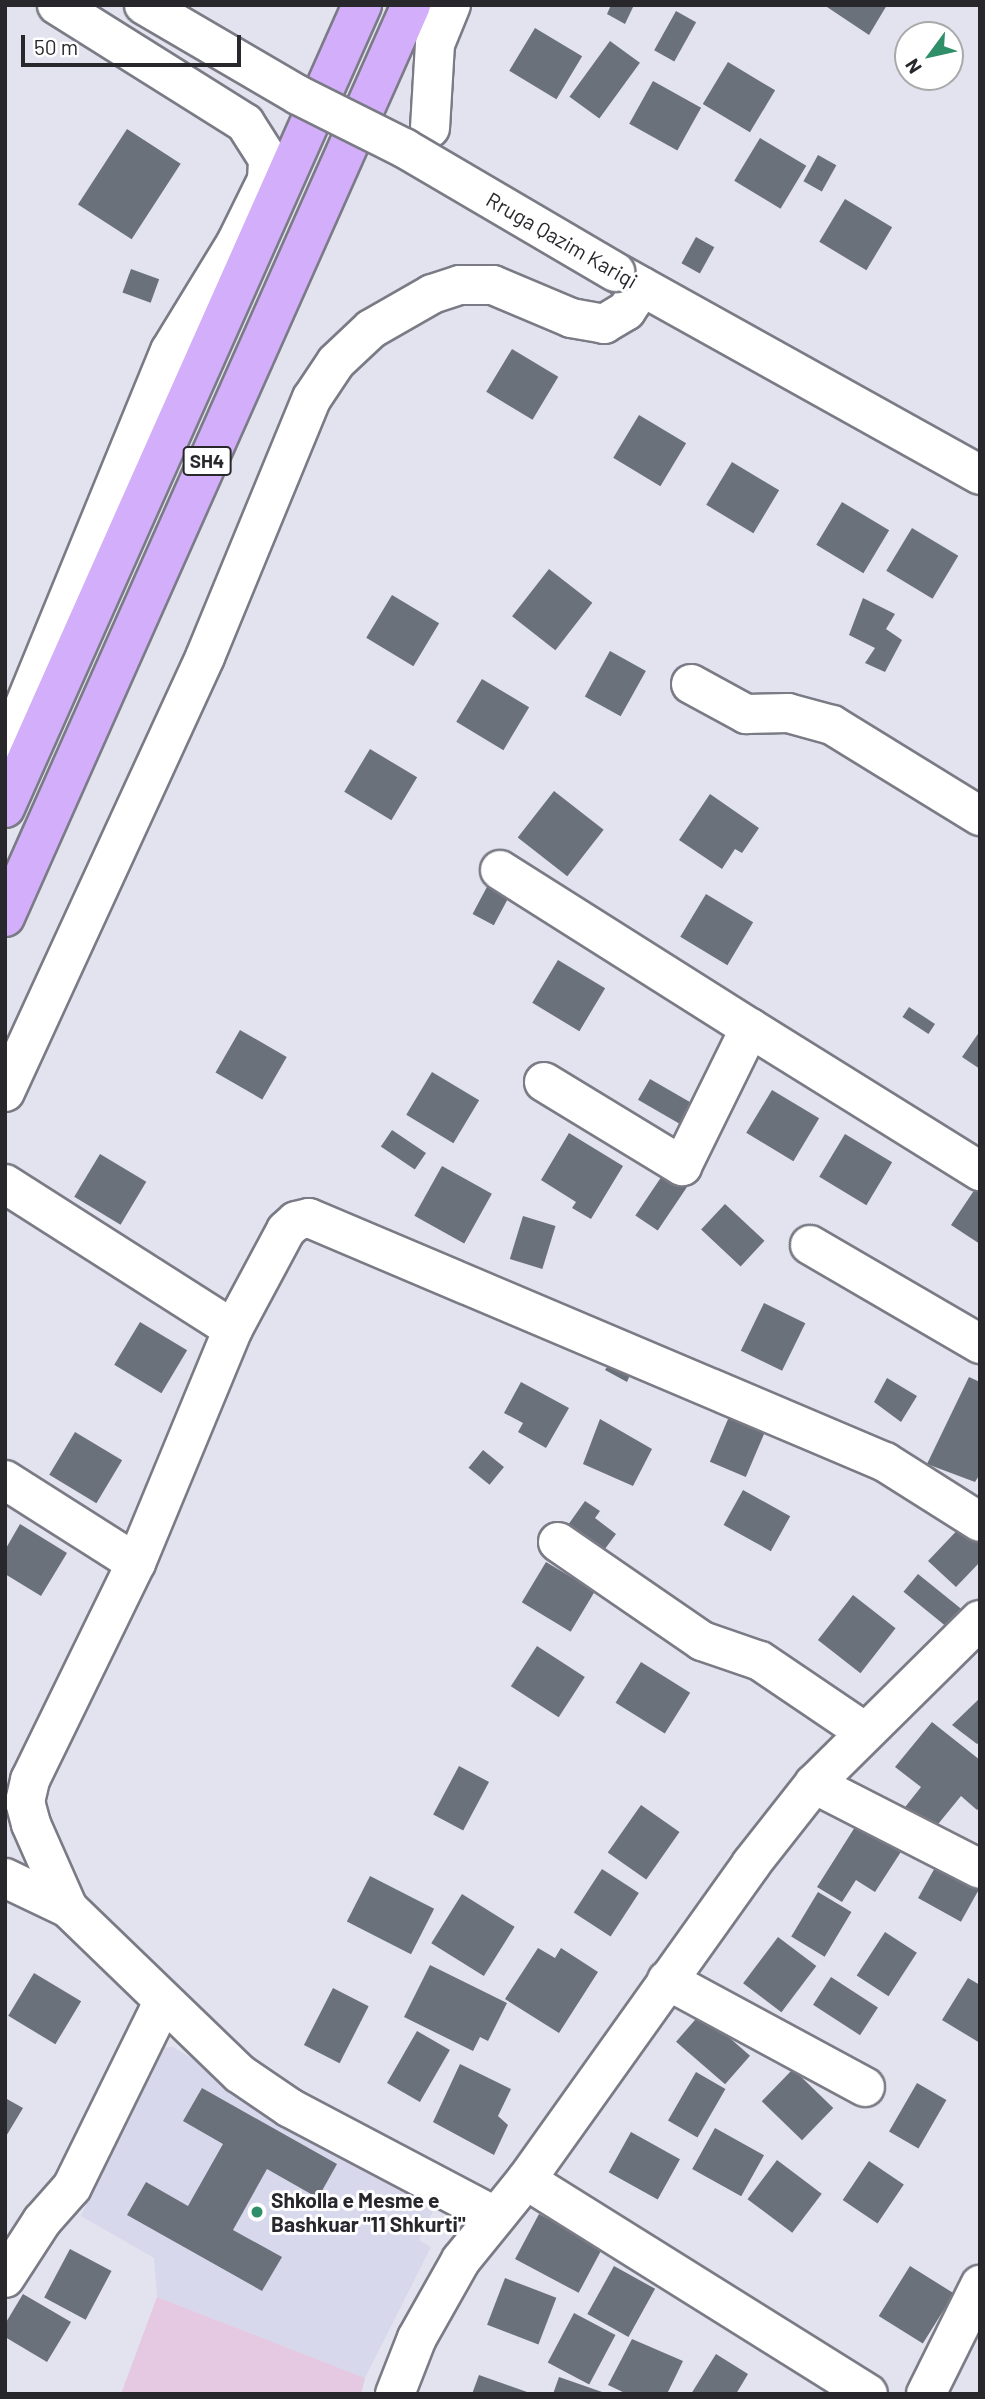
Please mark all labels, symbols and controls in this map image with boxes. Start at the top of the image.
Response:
scale bar [24,21,245,65]
north arrow [894,21,964,91]
text: 50 m [34,34,78,59]
text: N [900,55,926,78]
street label: Rruga Qazim Kariqi [482,186,642,294]
road number: SH4 [182,446,232,476]
place label: Shkolla e Mesme e Bashkuar "11 Shkurti" [271,2187,465,2237]
marker: Shkolla e Mesme e Bashkuar "11 Shkurti" [249,2204,265,2220]

